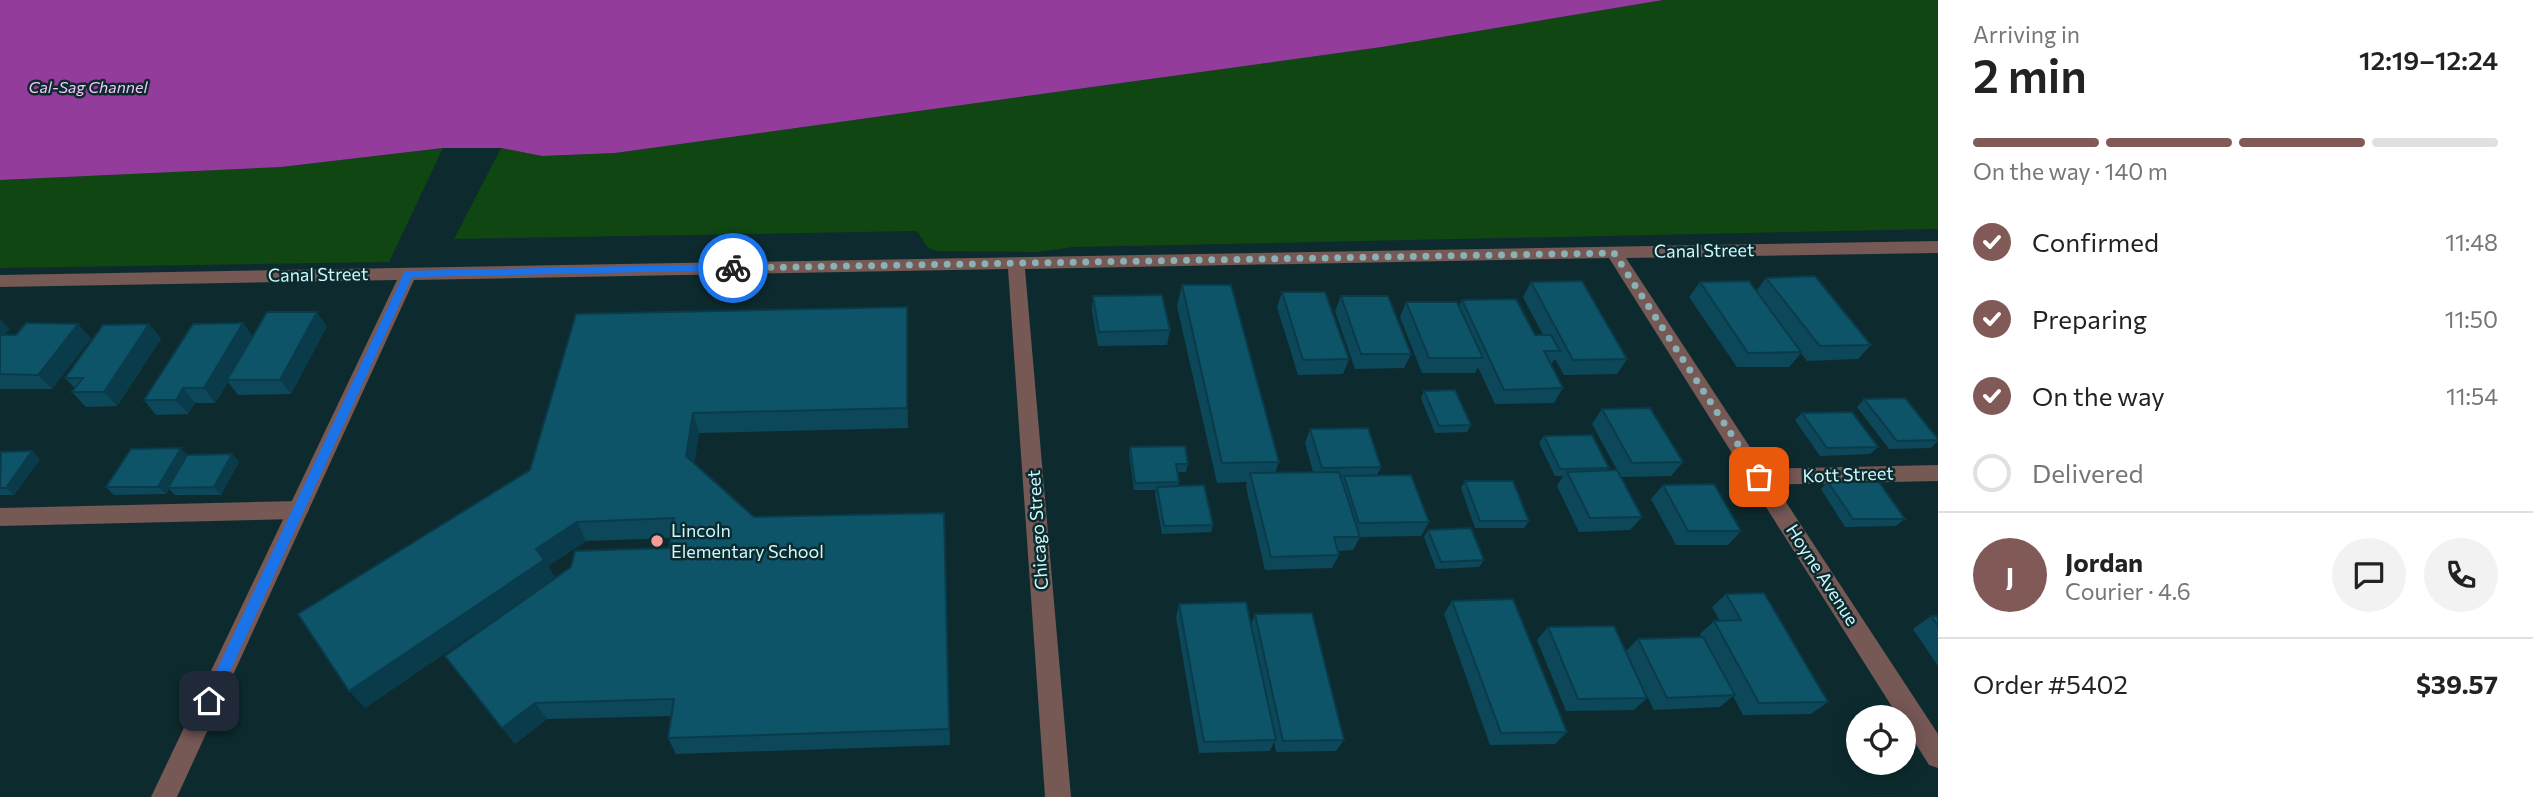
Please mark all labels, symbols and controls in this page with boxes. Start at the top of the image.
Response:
text: Arriving in [1973,20,2080,48]
text: 12:19–12:24 [2359,44,2498,75]
text: 2 min [1973,46,2087,102]
water label: Cal-Sag Channel [29,77,148,96]
text: On the way · 140 m [1973,157,2168,185]
icon: check [1973,223,2011,261]
text: Confirmed [2032,226,2159,257]
text: 11:48 [2445,228,2498,256]
courier [698,233,768,303]
street label: Canal Street [1654,238,1754,262]
icon: bike [714,249,752,287]
street label: Canal Street [268,262,368,286]
icon: check [1973,300,2011,338]
text: Preparing [2032,303,2147,334]
text: 11:50 [2445,305,2498,333]
icon: check [1973,377,2011,415]
text: On the way [2032,380,2165,411]
text: 11:54 [2446,382,2498,410]
pin [1729,447,1789,507]
text: Delivered [2032,457,2143,488]
icon: bag [1740,458,1778,496]
street label: Kott Street [1802,461,1894,487]
street label: Chicago Street [1022,469,1052,591]
place label: Lincoln Elementary School [671,519,824,562]
street label: Hoyne Avenue [1782,520,1864,629]
marker: Lincoln Elementary School [649,533,665,549]
button: chat [2332,538,2406,612]
button: phone [2424,538,2498,612]
text: Jordan [2065,546,2143,577]
text: J [2006,560,2014,591]
text: Courier · 4.6 [2065,577,2191,605]
text: Order #5402 [1973,668,2128,699]
text: $39.57 [2416,668,2498,699]
pin [179,671,239,731]
icon: home [190,682,228,720]
map controls [1846,705,1916,775]
button: locate [1846,705,1916,775]

